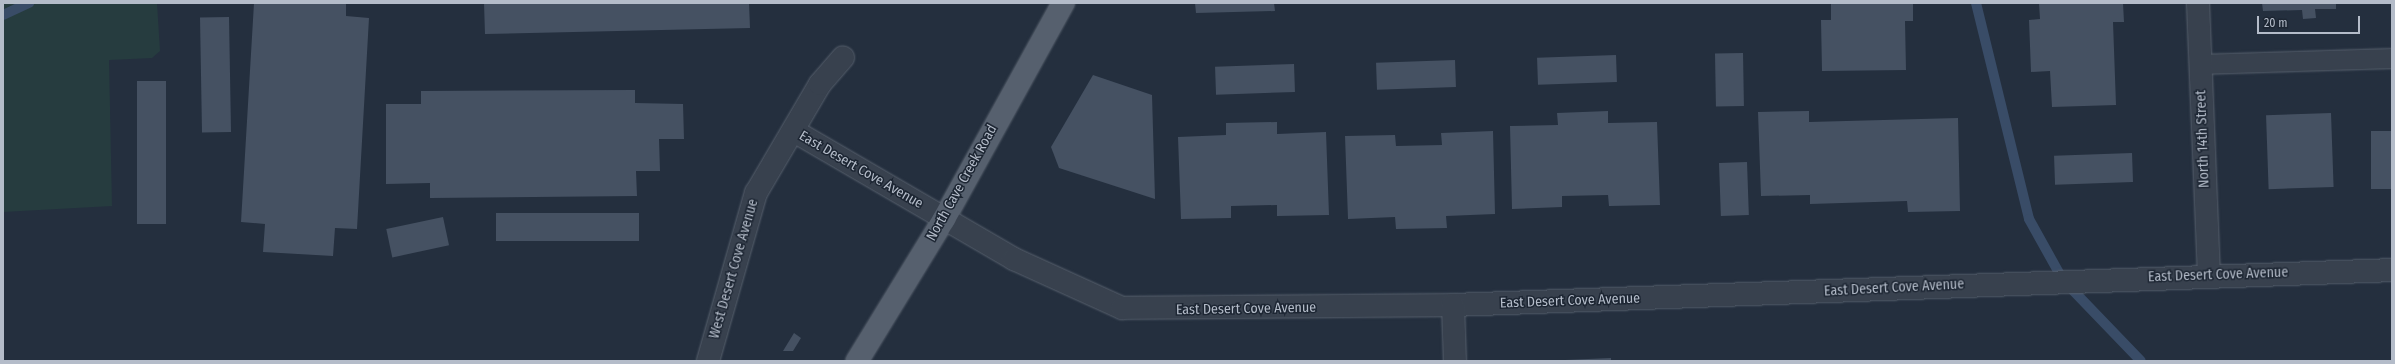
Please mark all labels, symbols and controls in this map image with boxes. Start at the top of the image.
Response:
scale bar [2259,8,2362,34]
text: 20 m [2264,16,2288,30]
street label: North 14th Street [2193,90,2213,188]
street label: North Cave Creek Road [923,122,1001,244]
street label: East Desert Cove Avenue [796,128,926,212]
street label: West Desert Cove Avenue [706,197,762,341]
street label: East Desert Cove Avenue [2148,264,2288,286]
street label: East Desert Cove Avenue [1824,276,1964,300]
street label: East Desert Cove Avenue [1500,290,1640,312]
street label: East Desert Cove Avenue [1176,299,1316,319]

